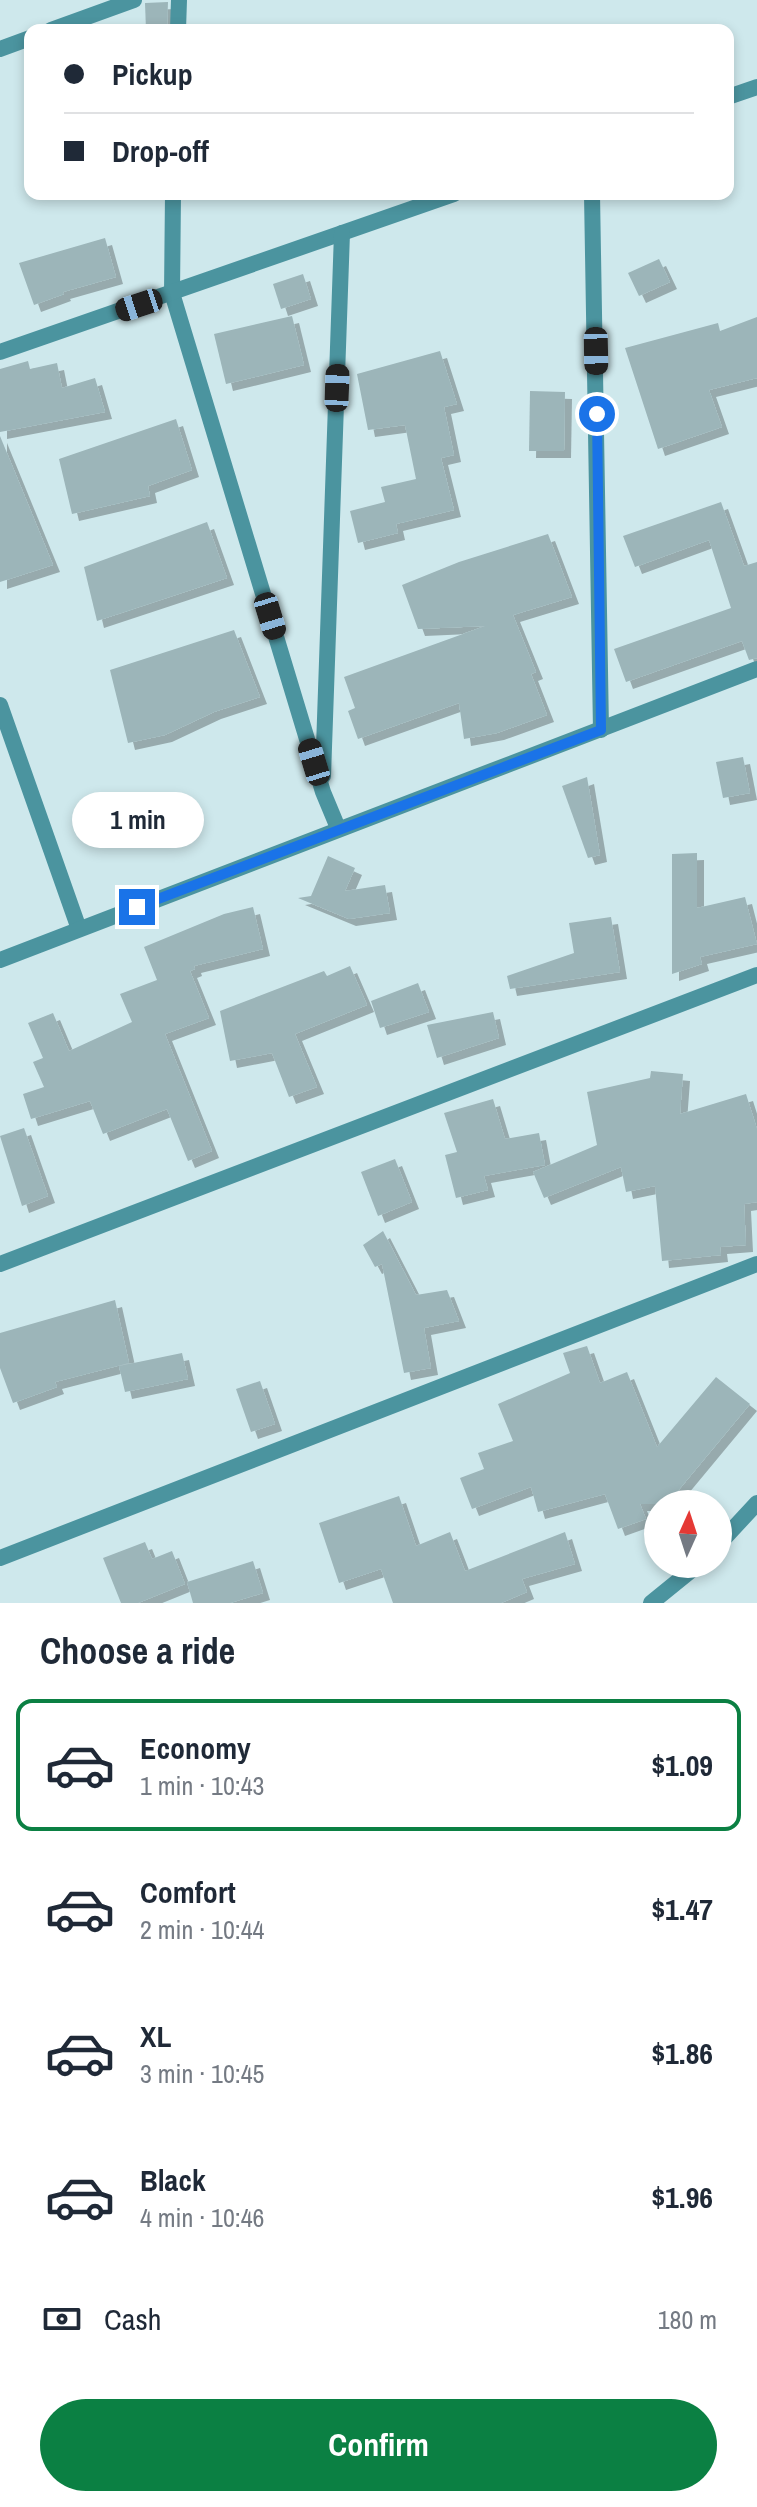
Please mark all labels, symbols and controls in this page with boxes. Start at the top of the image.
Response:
text: Pickup [112,54,193,94]
text: Drop-off [112,131,209,171]
car [112,286,166,324]
car [584,327,608,375]
car [324,364,350,412]
route start [579,396,615,432]
car [252,590,288,642]
car [296,736,332,788]
callout: 1 min [71,791,203,847]
text: 1 min [110,802,166,837]
route end [119,889,155,925]
north arrow [644,1490,732,1578]
map controls [644,1490,732,1578]
text: Choose a ride [40,1627,235,1675]
text: Economy [140,1728,251,1768]
icon: car [44,1729,116,1801]
text: $1.09 [651,1745,713,1785]
text: 1 min · 10:43 [140,1768,264,1803]
text: Comfort [140,1872,236,1912]
icon: car [44,1873,116,1945]
text: $1.47 [651,1889,713,1929]
text: 2 min · 10:44 [140,1912,264,1947]
text: XL [140,2016,171,2056]
icon: car [44,2017,116,2089]
text: $1.86 [651,2033,713,2073]
text: 3 min · 10:45 [140,2056,264,2091]
text: Black [140,2160,206,2200]
icon: car [44,2161,116,2233]
text: $1.96 [651,2177,713,2217]
text: 4 min · 10:46 [140,2200,264,2235]
icon: cash [40,2297,84,2341]
text: Cash [104,2299,161,2339]
text: 180 m [658,2302,717,2337]
button: Confirm [40,2399,717,2491]

